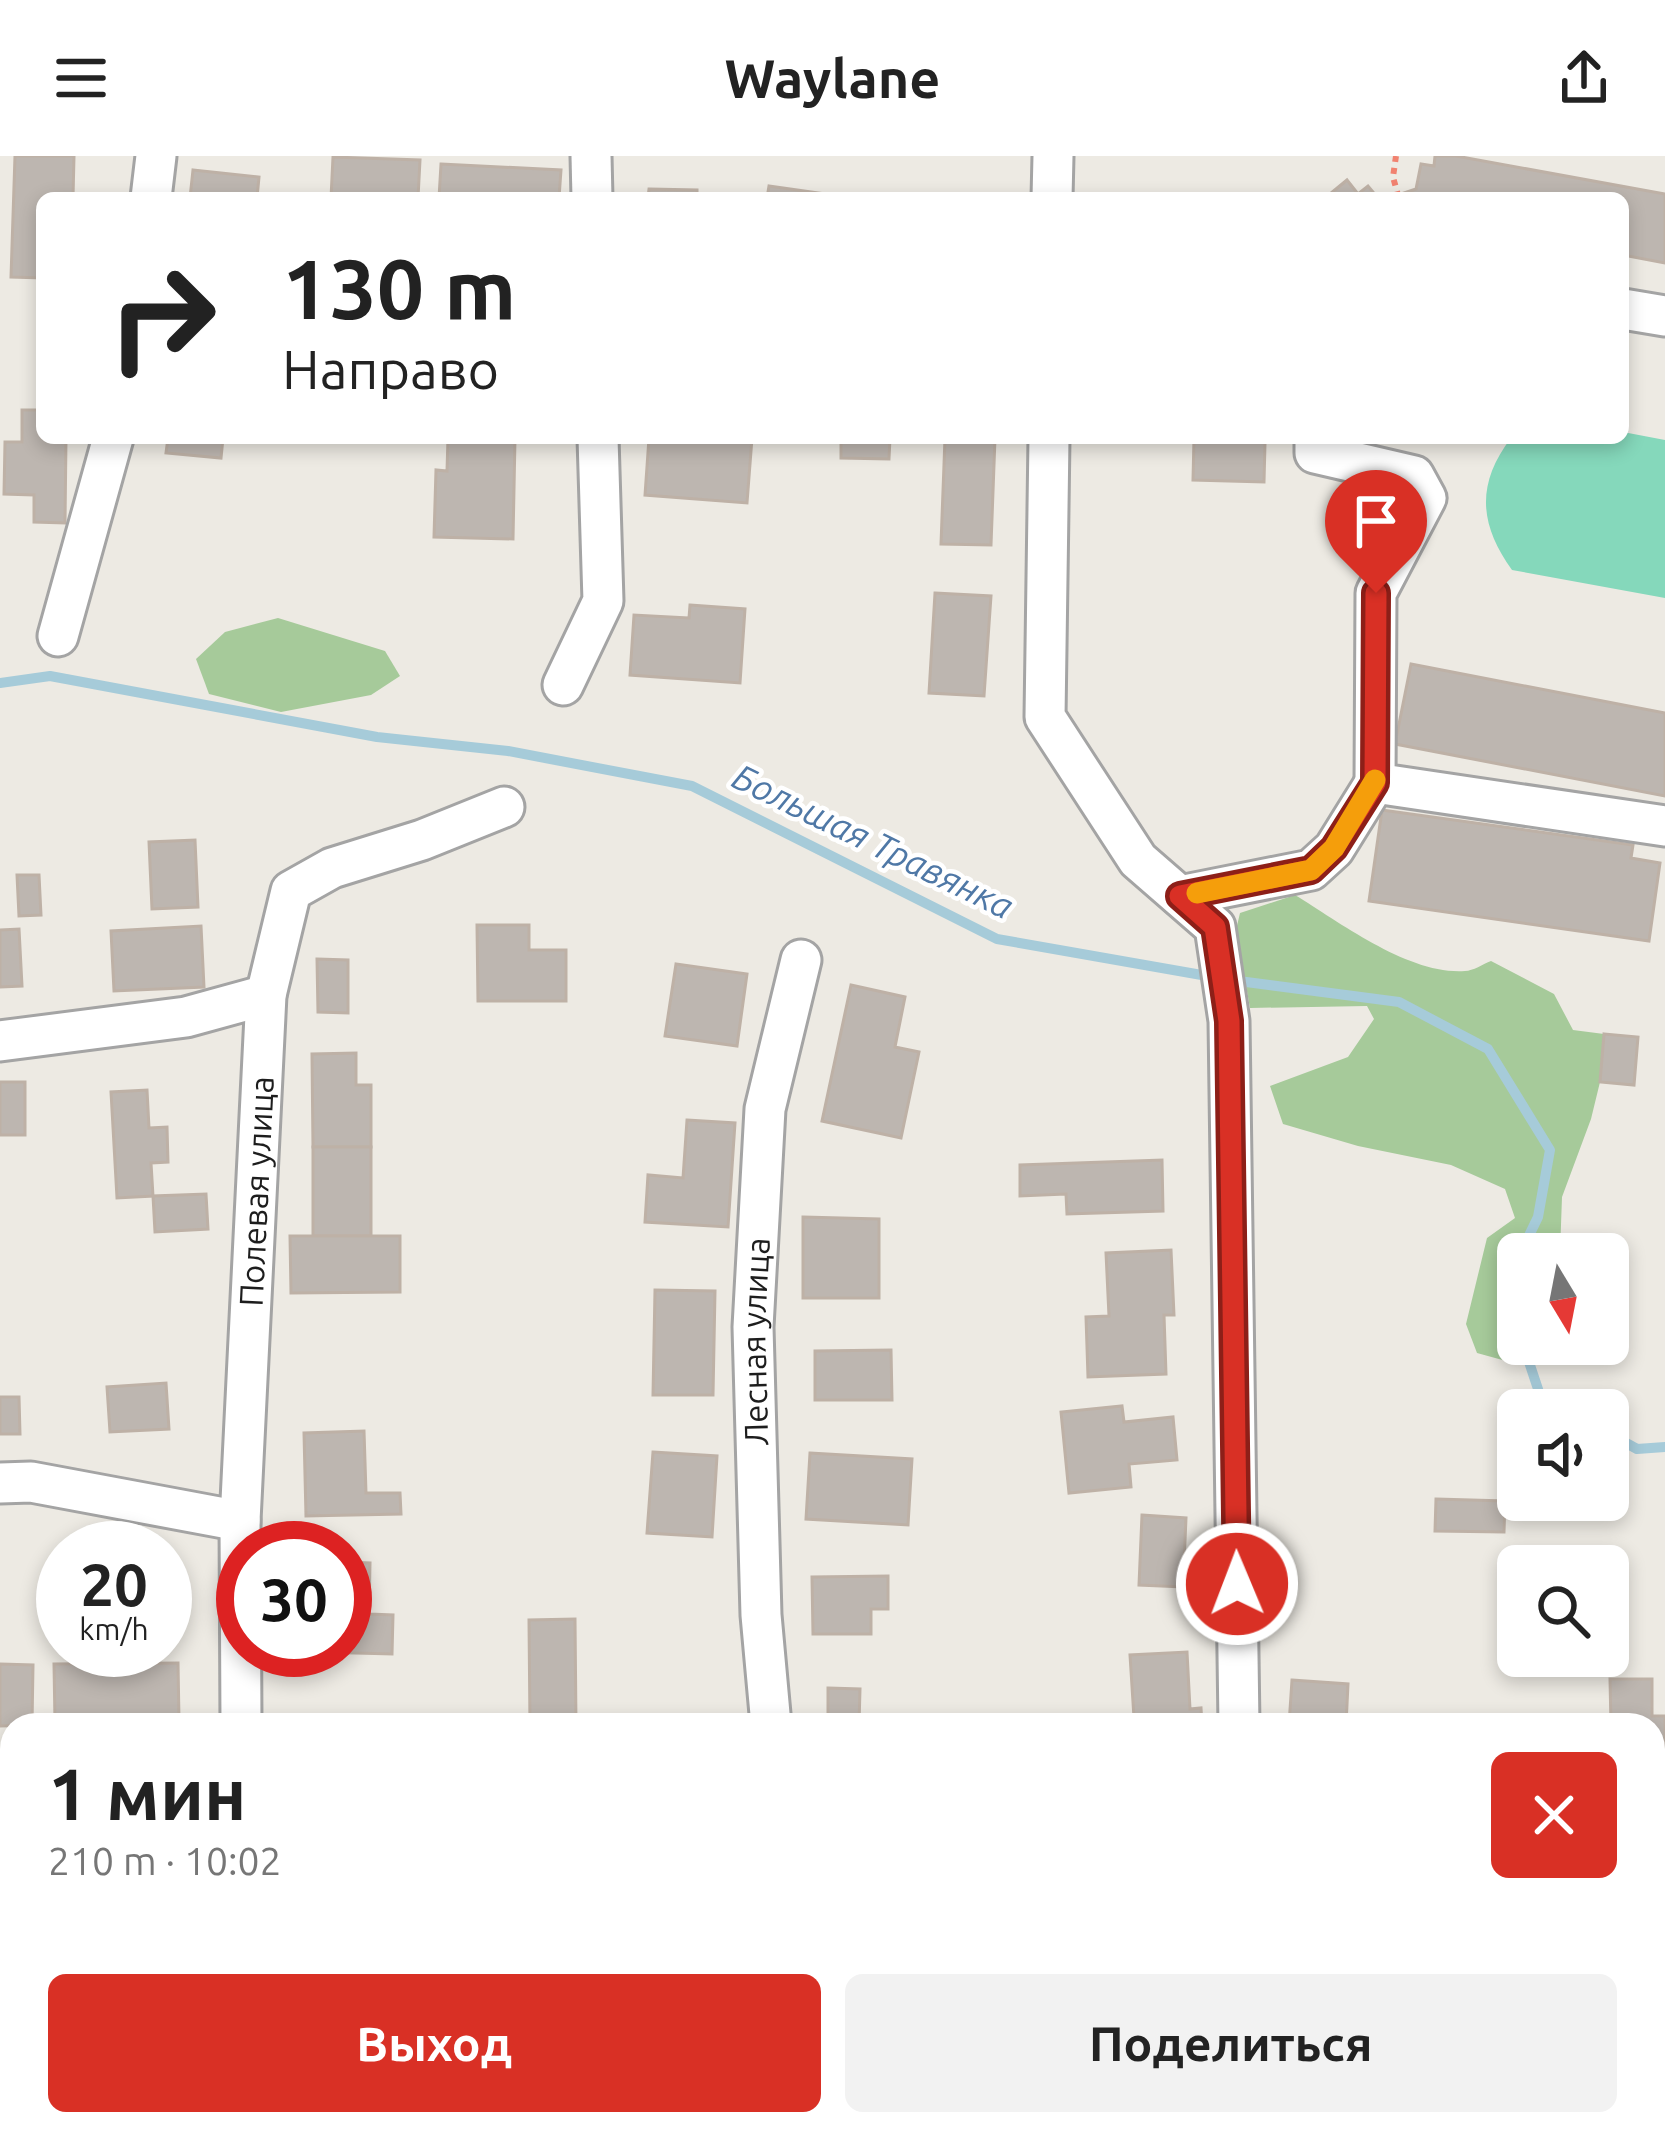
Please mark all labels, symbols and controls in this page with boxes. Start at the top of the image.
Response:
icon: menu [48,45,114,111]
icon: share [1551,45,1617,111]
text: Waylane [725,48,940,108]
icon: right [84,240,240,396]
text: 130 m [282,241,516,335]
text: Направо [282,339,499,399]
pin [1325,470,1427,593]
icon: arrive [1343,488,1409,554]
water label: Большая Травянка [726,755,1020,926]
street label: Полевая улица [232,1075,280,1307]
north arrow [1497,1233,1629,1365]
map controls [1497,1233,1629,1677]
street label: Лесная улица [734,1236,776,1446]
button: sound [1497,1389,1629,1521]
speed limit sign: 30 [216,1521,372,1677]
position arrow [1174,1521,1300,1647]
button: search [1497,1545,1629,1677]
text: 20 [80,1550,148,1617]
text: km/h [79,1612,149,1646]
button: close [1491,1752,1617,1878]
text: 1 мин [48,1753,247,1834]
text: 210 m · 10:02 [48,1839,282,1882]
button: Выход [48,1974,821,2112]
button: Поделиться [845,1974,1617,2112]

